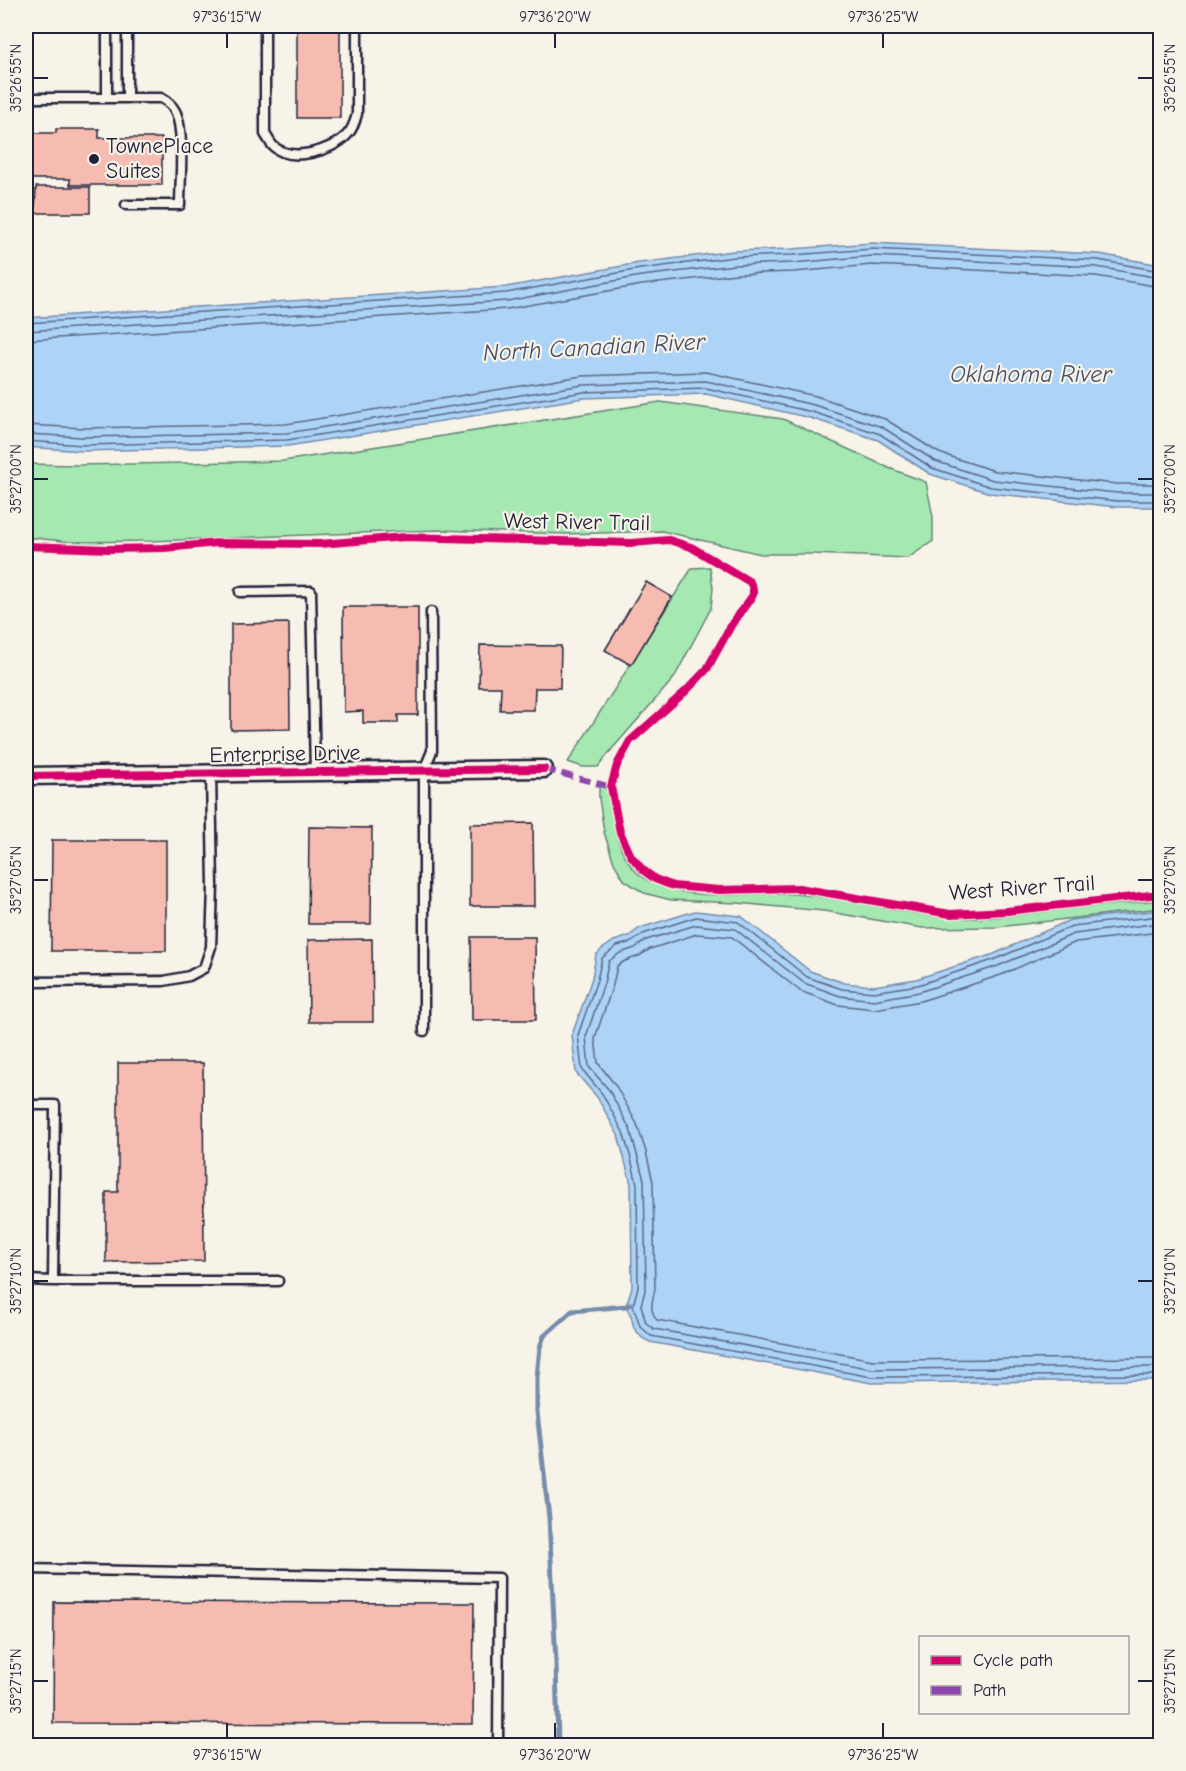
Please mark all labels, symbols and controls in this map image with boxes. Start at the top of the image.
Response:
text: 97°36'15"W [193,8,261,26]
text: 97°36'20"W [519,8,591,26]
text: 97°36'25"W [848,8,918,26]
text: 35°26'55"N [7,44,25,112]
text: 35°26'55"N [1161,44,1179,112]
place label: TownePlace Suites [106,133,213,184]
marker: TownePlace Suites [87,152,101,166]
water label: North Canadian River [482,327,707,367]
water label: Oklahoma River [950,360,1113,388]
text: 35°27'00"N [7,444,25,514]
text: 35°27'00"N [1161,444,1179,514]
street label: West River Trail [504,508,650,536]
street label: Enterprise Drive [209,740,361,768]
text: 35°27'05"N [7,846,25,914]
text: 35°27'05"N [1161,846,1179,914]
street label: West River Trail [948,870,1096,906]
text: 35°27'10"N [7,1248,25,1314]
text: 35°27'10"N [1161,1248,1179,1314]
legend [919,1636,1129,1714]
text: 35°27'15"N [7,1648,25,1714]
text: 35°27'15"N [1161,1648,1179,1714]
text: Cycle path [973,1650,1053,1671]
text: Path [973,1680,1006,1701]
text: 97°36'15"W [193,1746,261,1764]
text: 97°36'20"W [519,1746,591,1764]
text: 97°36'25"W [848,1746,918,1764]

